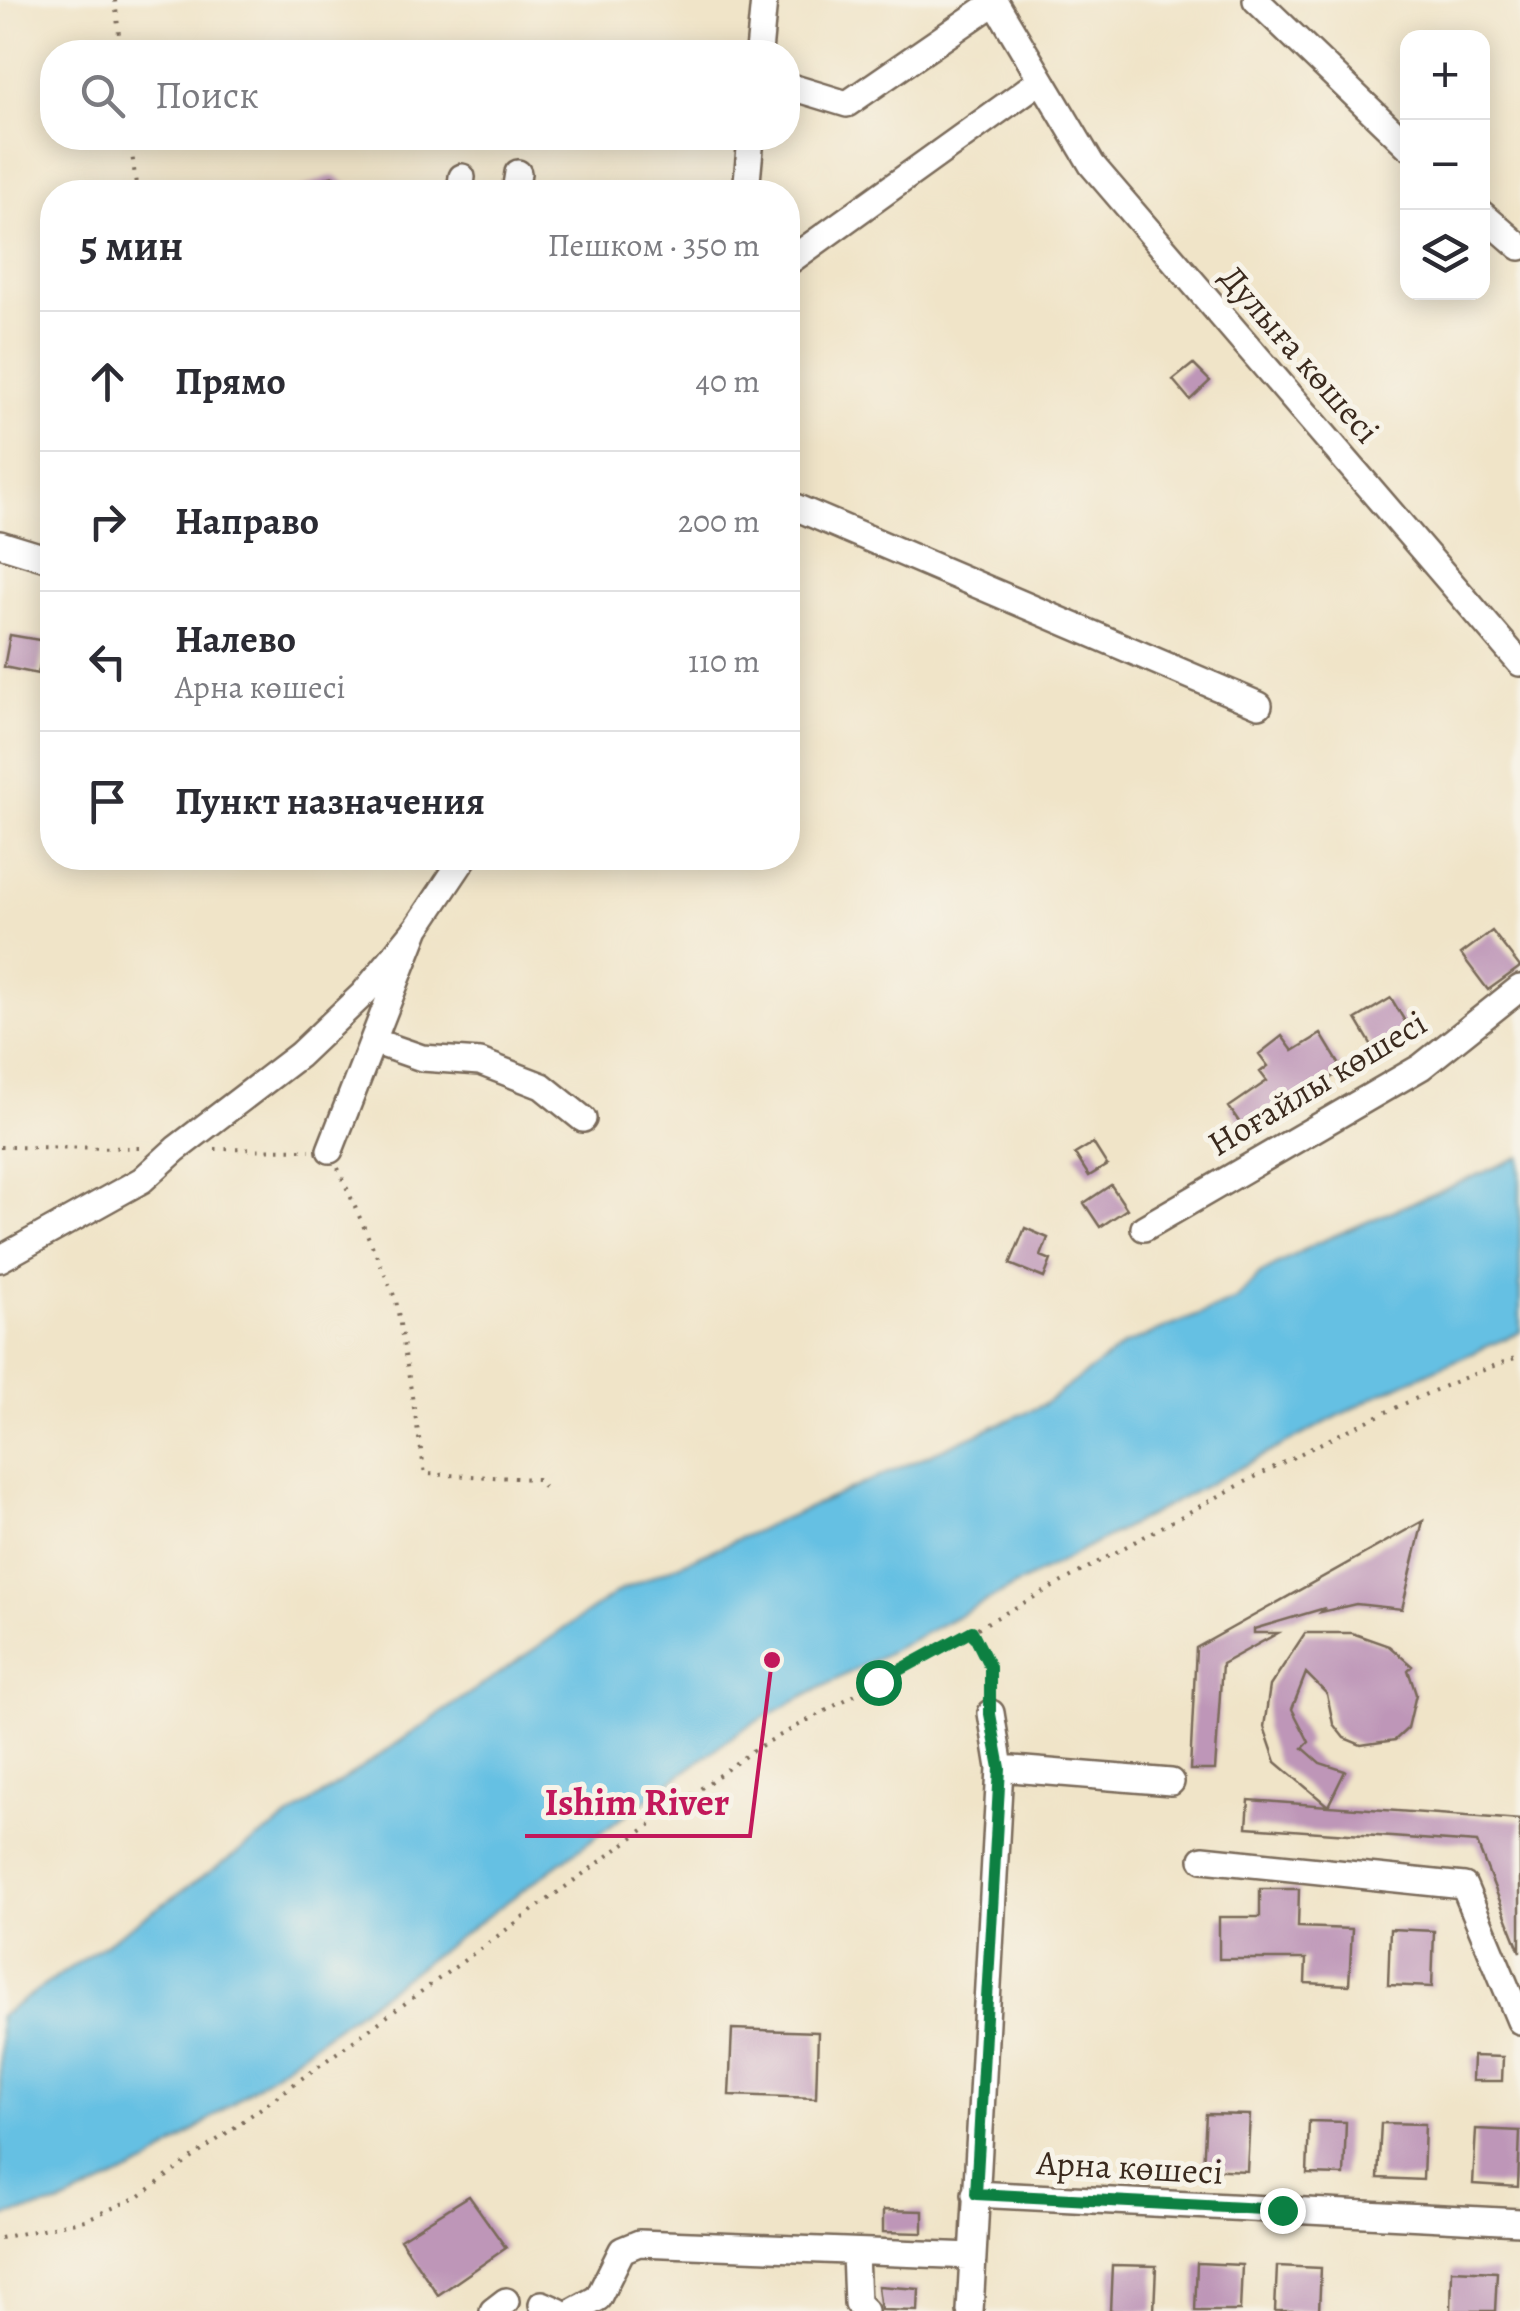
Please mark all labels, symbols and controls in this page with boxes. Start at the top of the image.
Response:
map controls [1400,30,1490,300]
button: + [1400,30,1490,120]
search box [40,40,800,150]
icon: search [75,68,130,123]
text: Поиск [155,69,259,121]
button: − [1400,120,1490,210]
button: layers [1400,210,1490,300]
text: 5 мин [80,217,183,274]
text: Пешком · 350 m [547,223,760,267]
street label: Дулыға көшесі [1209,254,1391,454]
icon: ahead [80,354,135,409]
text: Прямо [175,355,286,407]
text: 40 m [695,359,760,403]
icon: right [80,494,135,549]
text: Направо [175,495,319,547]
text: 200 m [678,499,760,543]
text: Налево [175,613,296,665]
icon: left [80,634,135,689]
text: 110 m [688,639,760,683]
text: Арна көшесі [175,665,346,709]
icon: arrive [80,774,135,829]
text: Пункт назначения [175,775,485,827]
street label: Ноғайлы көшесі [1198,999,1436,1167]
route start [856,1660,902,1706]
callout: Ishim River [525,1768,750,1836]
text: Ishim River [545,1776,730,1828]
street label: Арна көшесі [1035,2138,1224,2196]
route end [1260,2188,1306,2234]

